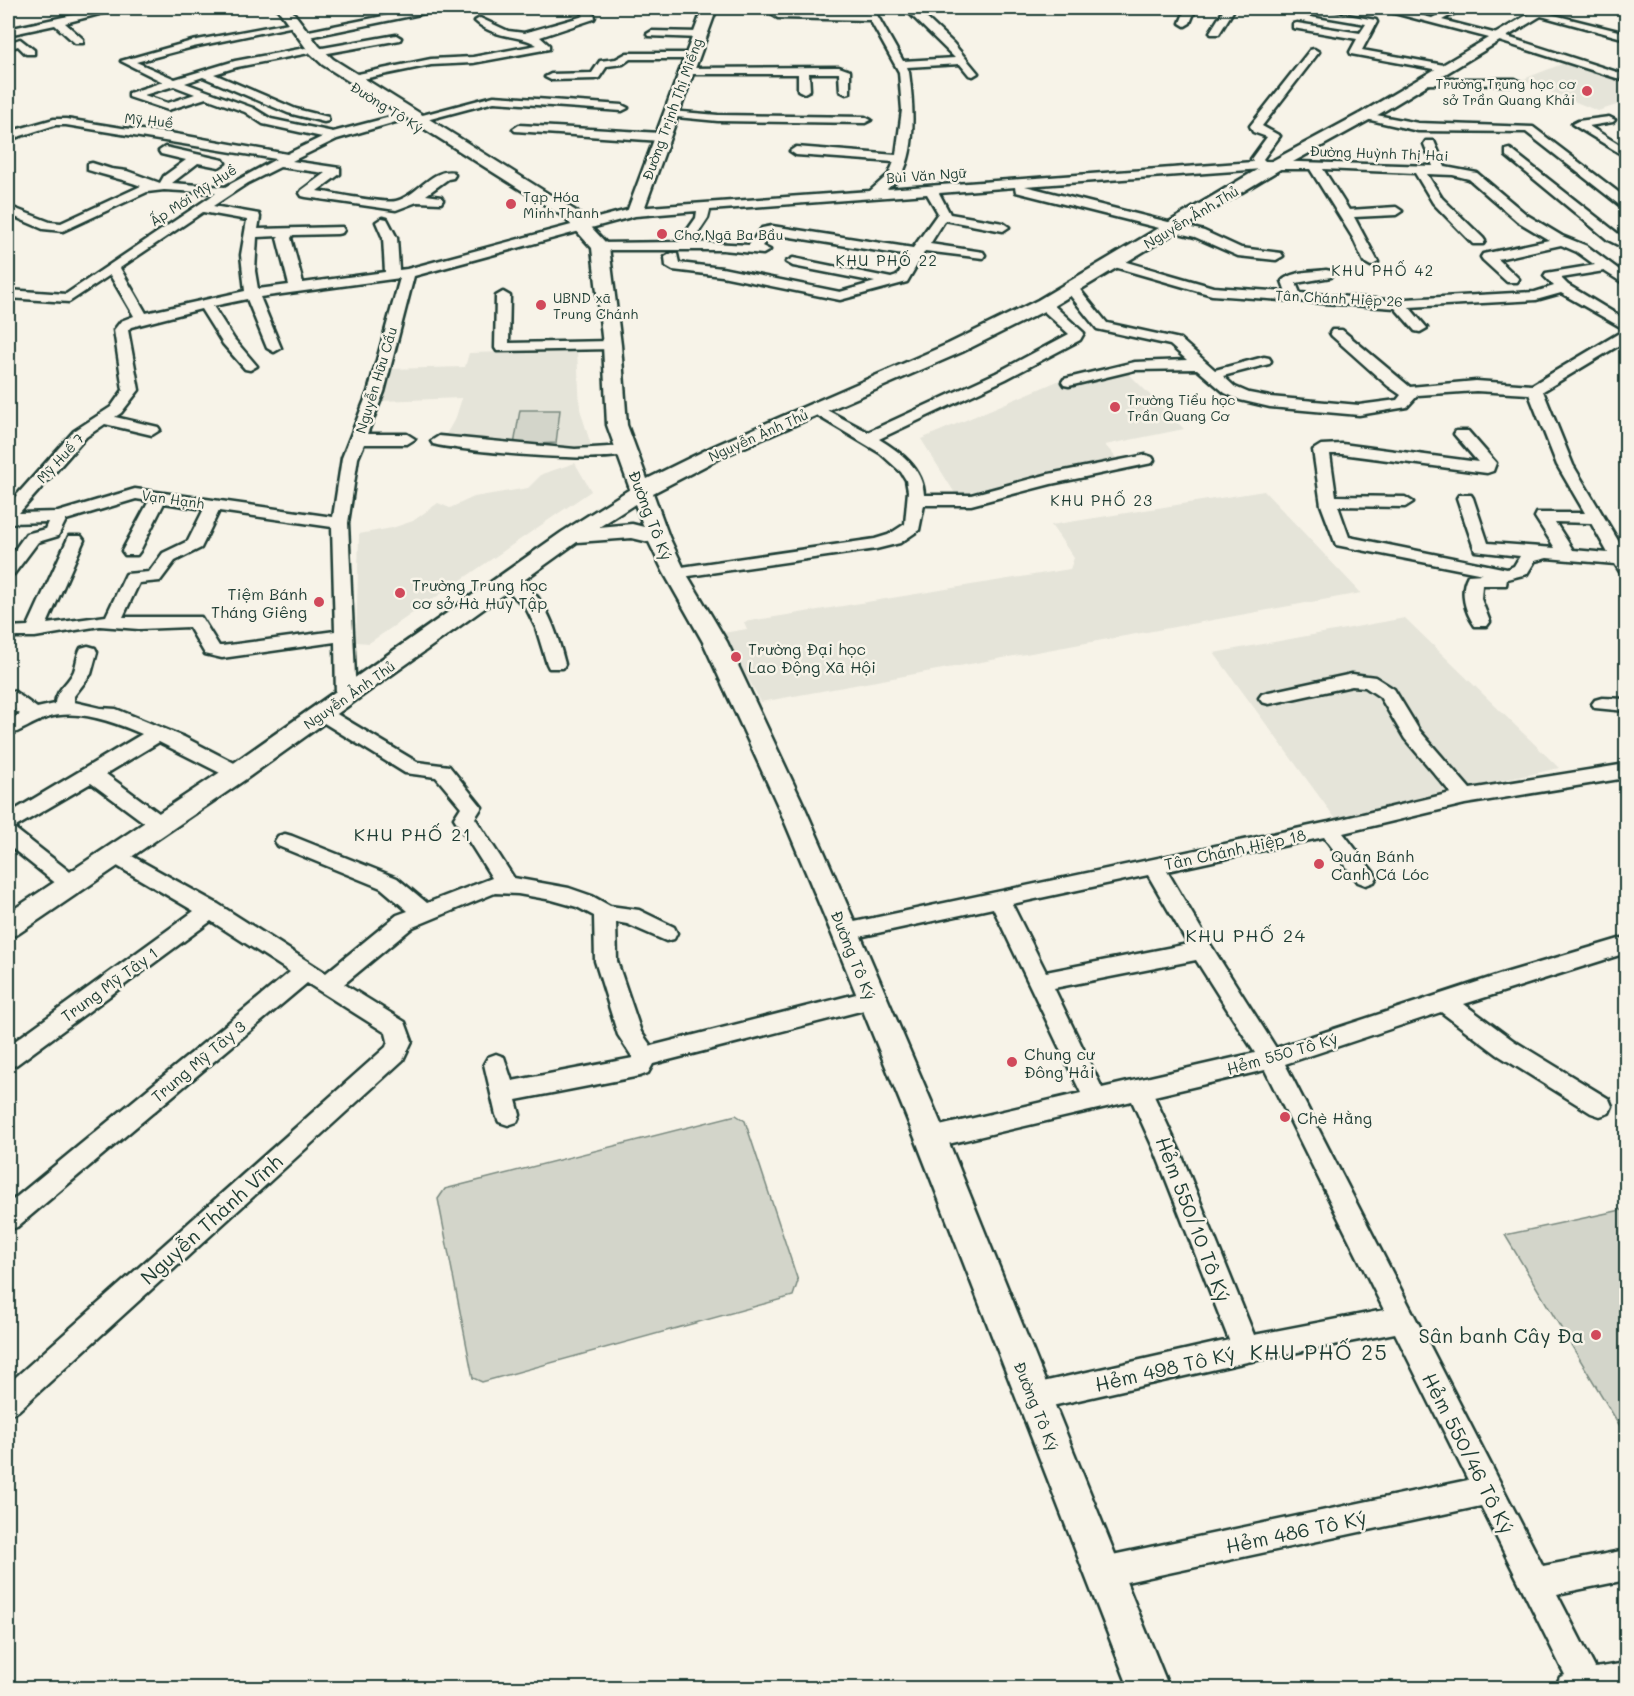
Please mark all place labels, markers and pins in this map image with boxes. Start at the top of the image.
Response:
place label: Trường Trung học cơ sở Trần Quang Khải [1436,74,1576,109]
marker: Trường Trung học cơ sở Trần Quang Khải [1580,84,1594,98]
place label: Tạp Hóa Minh Thanh [523,187,599,222]
marker: Tạp Hóa Minh Thanh [504,197,518,211]
place label: Chợ Ngã Ba Bầu [674,225,783,244]
marker: Chợ Ngã Ba Bầu [655,227,669,241]
place label: UBND xã Trung Chánh [553,288,638,323]
marker: UBND xã Trung Chánh [534,298,548,312]
place label: Trường Tiểu học Trần Quang Cơ [1127,390,1235,425]
marker: Trường Tiểu học Trần Quang Cơ [1108,400,1122,414]
place label: Trường Trung học cơ sở Hà Huy Tập [412,574,547,613]
place label: Tiệm Bánh Tháng Giêng [211,583,307,622]
marker: Trường Trung học cơ sở Hà Huy Tập [393,586,407,600]
marker: Tiệm Bánh Tháng Giêng [312,595,326,609]
place label: Trường Đại học Lao Động Xã Hội [748,638,876,677]
marker: Trường Đại học Lao Động Xã Hội [729,650,743,664]
place label: Quán Bánh Canh Cá Lóc [1331,845,1429,884]
marker: Quán Bánh Canh Cá Lóc [1312,857,1326,871]
place label: Chung cư Đông Hải [1024,1043,1096,1082]
marker: Chung cư Đông Hải [1005,1055,1019,1069]
place label: Chè Hằng [1297,1107,1372,1128]
marker: Chè Hằng [1278,1110,1292,1124]
place label: Sân banh Cây Đa [1418,1322,1584,1348]
marker: Sân banh Cây Đa [1589,1328,1603,1342]

